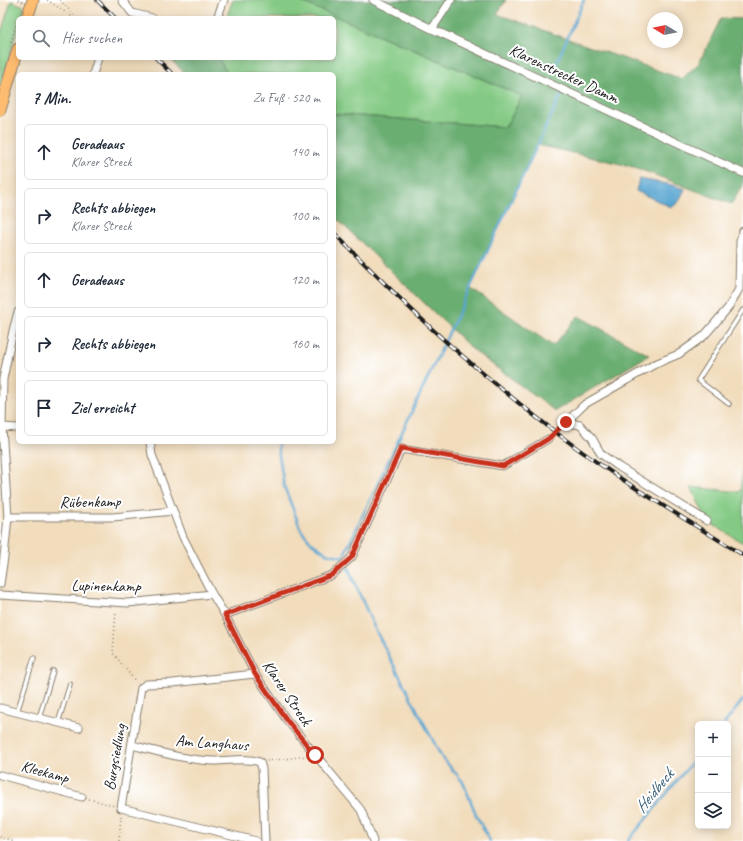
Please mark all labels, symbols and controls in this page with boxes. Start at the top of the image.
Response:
north arrow [647,12,683,48]
search box [16,16,336,60]
icon: search [30,27,52,49]
text: Hier suchen [62,29,122,48]
street label: Klarenstrecker Damm [506,40,623,109]
text: 7 Min. [32,88,71,109]
text: Zu Fuß · 520 m [253,90,320,106]
text: Geradeaus [71,135,124,154]
icon: ahead [33,141,55,163]
text: 140 m [291,144,319,160]
text: Klarer Streck [71,154,132,170]
text: Rechts abbiegen [71,199,155,218]
icon: right [33,205,55,227]
text: 100 m [291,208,319,224]
text: Klarer Streck [71,218,132,234]
icon: ahead [33,269,55,291]
text: Geradeaus [71,271,124,290]
text: 120 m [291,272,319,288]
icon: right [33,333,55,355]
text: Rechts abbiegen [71,335,155,354]
text: 160 m [291,336,319,352]
icon: arrive [33,397,55,419]
text: Ziel erreicht [71,399,134,418]
route end [557,413,575,431]
street label: Rübenkamp [59,491,122,513]
street label: Lupinenkamp [71,575,142,597]
street label: Klarer Streck [258,656,317,730]
street label: Burgsiedlung [99,721,131,792]
map controls [695,721,731,829]
button: + [695,721,731,757]
street label: Am Langhaus [175,730,251,756]
route start [306,746,324,764]
street label: Kleekamp [19,756,72,788]
button: − [695,757,731,793]
water label: Heidbeck [630,763,680,817]
button: layers [695,793,731,829]

